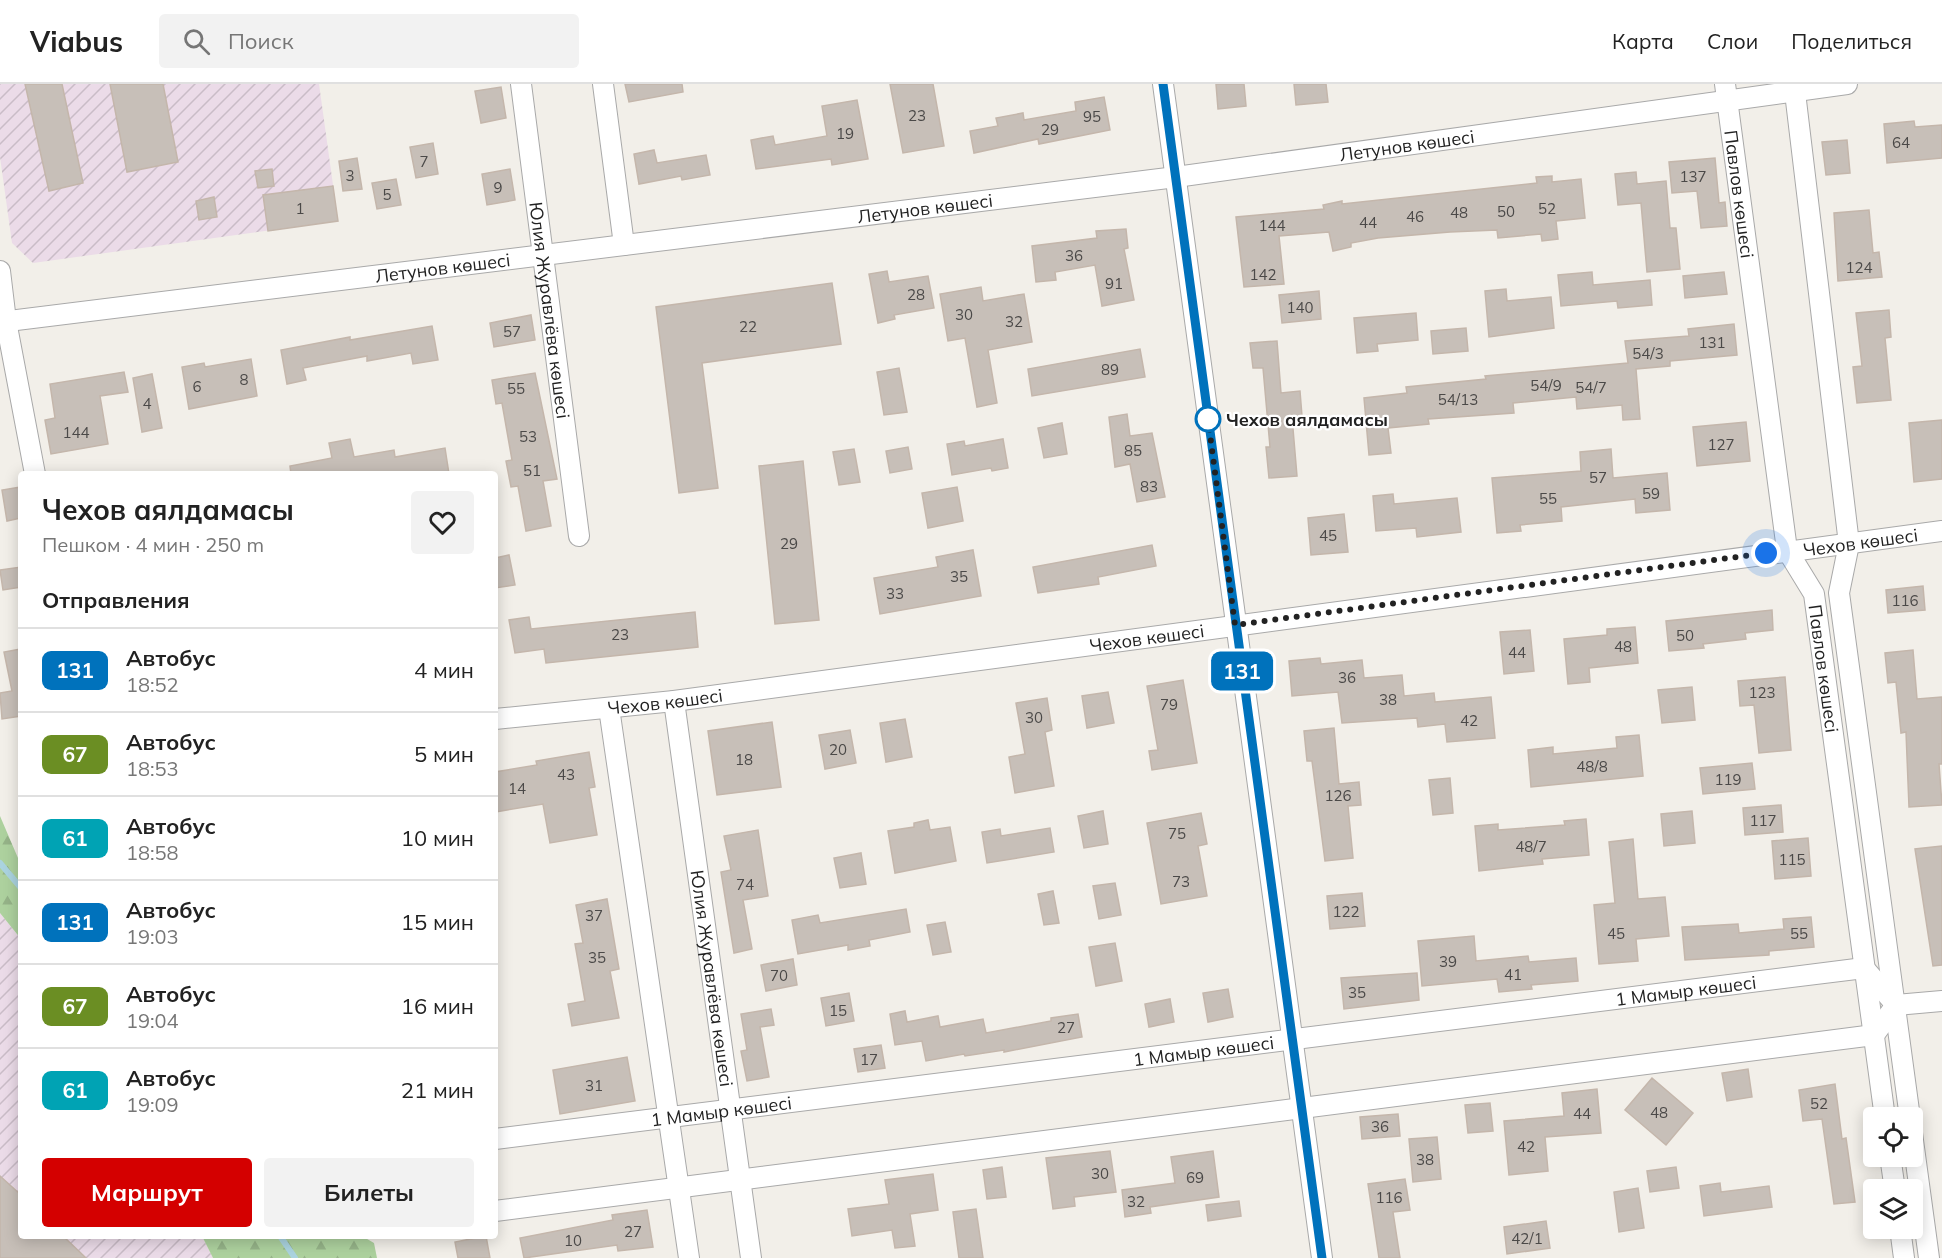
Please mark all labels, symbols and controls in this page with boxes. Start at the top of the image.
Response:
search box [159,14,579,68]
text: Viabus [30,24,123,59]
icon: search [180,25,213,58]
text: Поиск [228,27,294,55]
text: Карта [1612,28,1674,54]
text: Слои [1707,28,1758,54]
text: Поделиться [1791,28,1912,54]
house number: 23 [908,106,926,125]
house number: 95 [1083,107,1101,126]
house number: 29 [1041,120,1059,139]
house number: 19 [836,124,854,143]
street label: Летунов көшесі [1338,124,1476,166]
street label: Павлов көшесі [1720,129,1760,259]
house number: 64 [1892,133,1910,152]
house number: 7 [419,152,429,171]
house number: 3 [345,166,355,185]
house number: 137 [1679,167,1707,186]
house number: 9 [493,178,503,197]
house number: 5 [382,185,392,204]
street label: Летунов көшесі [856,188,994,228]
house number: 1 [295,199,305,218]
house number: 52 [1538,199,1556,218]
street label: Юлия Журавлёва көшесі [525,200,575,420]
house number: 50 [1497,202,1515,221]
house number: 48 [1450,203,1468,222]
house number: 46 [1406,207,1424,226]
house number: 44 [1359,213,1377,232]
house number: 144 [1258,216,1286,235]
house number: 36 [1065,246,1083,265]
street label: Летунов көшесі [374,248,512,287]
house number: 124 [1845,258,1873,277]
house number: 142 [1249,265,1277,284]
house number: 91 [1105,274,1123,293]
house number: 28 [907,285,925,304]
house number: 140 [1286,298,1314,317]
house number: 30 [955,305,973,324]
house number: 32 [1005,312,1023,331]
house number: 22 [739,317,757,336]
house number: 57 [503,322,521,341]
house number: 131 [1698,333,1726,352]
house number: 54/3 [1632,344,1664,363]
house number: 89 [1101,360,1119,379]
house number: 8 [239,370,249,389]
house number: 54/9 [1530,376,1562,395]
house number: 6 [192,377,202,396]
house number: 54/7 [1575,378,1607,397]
house number: 55 [507,379,525,398]
house number: 54/13 [1438,390,1478,409]
house number: 4 [142,394,152,413]
marker: Чехов аялдамасы [1195,406,1221,432]
place label: Чехов аялдамасы [1226,408,1388,431]
house number: 144 [62,423,90,442]
house number: 53 [519,427,537,446]
house number: 127 [1707,435,1735,454]
house number: 85 [1124,441,1142,460]
house number: 51 [523,461,541,480]
house number: 57 [1589,468,1607,487]
house number: 83 [1140,477,1158,496]
house number: 59 [1642,484,1660,503]
house number: 55 [1539,489,1557,508]
button: heart [411,491,474,554]
text: Чехов аялдамасы [42,492,294,527]
street label: Чехов көшесі [1802,523,1919,561]
house number: 45 [1319,526,1337,545]
text: Пешком · 4 мин · 250 m [42,532,264,557]
house number: 29 [780,534,798,553]
your location [1751,538,1781,568]
house number: 35 [950,567,968,586]
house number: 33 [886,584,904,603]
text: Отправления [42,586,190,614]
house number: 116 [1891,591,1919,610]
street label: Павлов көшесі [1804,603,1844,734]
street label: Чехов көшесі [1088,619,1206,657]
house number: 23 [611,625,629,644]
house number: 50 [1676,626,1694,645]
house number: 48 [1614,637,1632,656]
house number: 44 [1508,643,1526,662]
text: Автобус [126,644,216,672]
line badge: 131 [1208,652,1276,690]
text: 4 мин [414,656,474,684]
text: 131 [56,657,94,683]
text: 131 [1223,658,1261,684]
house number: 36 [1338,668,1356,687]
text: 18:52 [126,672,179,697]
street label: Чехов көшесі [607,683,724,719]
house number: 123 [1748,683,1776,702]
house number: 38 [1379,690,1397,709]
house number: 79 [1160,695,1178,714]
house number: 30 [1025,708,1043,727]
house number: 42 [1460,711,1478,730]
text: Автобус [126,728,216,756]
text: 5 мин [414,740,474,768]
house number: 20 [829,740,847,759]
text: 67 [62,741,88,767]
house number: 18 [735,750,753,769]
text: 18:53 [126,756,179,781]
house number: 48/8 [1576,757,1608,776]
house number: 43 [557,765,575,784]
house number: 119 [1714,770,1742,789]
house number: 14 [508,779,526,798]
house number: 126 [1324,786,1352,805]
house number: 117 [1749,811,1777,830]
text: Автобус [126,812,216,840]
text: 10 мин [401,824,474,852]
house number: 75 [1168,824,1186,843]
text: 61 [62,825,88,851]
house number: 48/7 [1515,837,1547,856]
text: 18:58 [126,840,179,865]
house number: 115 [1778,850,1806,869]
street label: Юлия Журавлёва көшесі [686,869,739,1088]
house number: 73 [1172,872,1190,891]
house number: 74 [736,875,754,894]
text: Автобус [126,896,216,924]
house number: 122 [1332,902,1360,921]
house number: 37 [585,906,603,925]
text: 15 мин [401,908,474,936]
text: 131 [56,909,94,935]
text: 19:03 [126,924,179,949]
house number: 45 [1607,924,1625,943]
house number: 55 [1790,924,1808,943]
house number: 35 [588,948,606,967]
house number: 39 [1439,952,1457,971]
house number: 41 [1504,965,1522,984]
house number: 70 [770,966,788,985]
street label: 1 Мамыр көшесі [1614,970,1757,1010]
text: Автобус [126,980,216,1008]
house number: 35 [1348,983,1366,1002]
text: 16 мин [401,992,474,1020]
text: 67 [62,993,88,1019]
house number: 15 [829,1001,847,1020]
text: 19:04 [126,1008,179,1033]
house number: 27 [1057,1018,1075,1037]
street label: 1 Мамыр көшесі [1132,1030,1275,1071]
house number: 17 [860,1050,878,1069]
text: Автобус [126,1064,216,1092]
text: 21 мин [401,1076,474,1104]
house number: 31 [585,1076,603,1095]
text: 61 [62,1077,88,1103]
street label: 1 Мамыр көшесі [650,1091,793,1131]
text: 19:09 [126,1092,179,1117]
house number: 52 [1810,1094,1828,1113]
house number: 48 [1650,1103,1668,1122]
house number: 44 [1573,1104,1591,1123]
map controls [1863,1107,1923,1239]
button: locate [1863,1107,1923,1167]
house number: 36 [1371,1117,1389,1136]
house number: 42 [1517,1137,1535,1156]
house number: 38 [1416,1150,1434,1169]
button: Маршрут [42,1158,252,1227]
button: Билеты [264,1158,474,1227]
house number: 30 [1091,1164,1109,1183]
house number: 69 [1186,1168,1204,1187]
button: layers [1863,1179,1923,1239]
house number: 116 [1375,1188,1403,1207]
house number: 32 [1127,1192,1145,1211]
house number: 27 [624,1222,642,1241]
house number: 42/1 [1511,1229,1543,1248]
house number: 10 [564,1231,582,1250]

